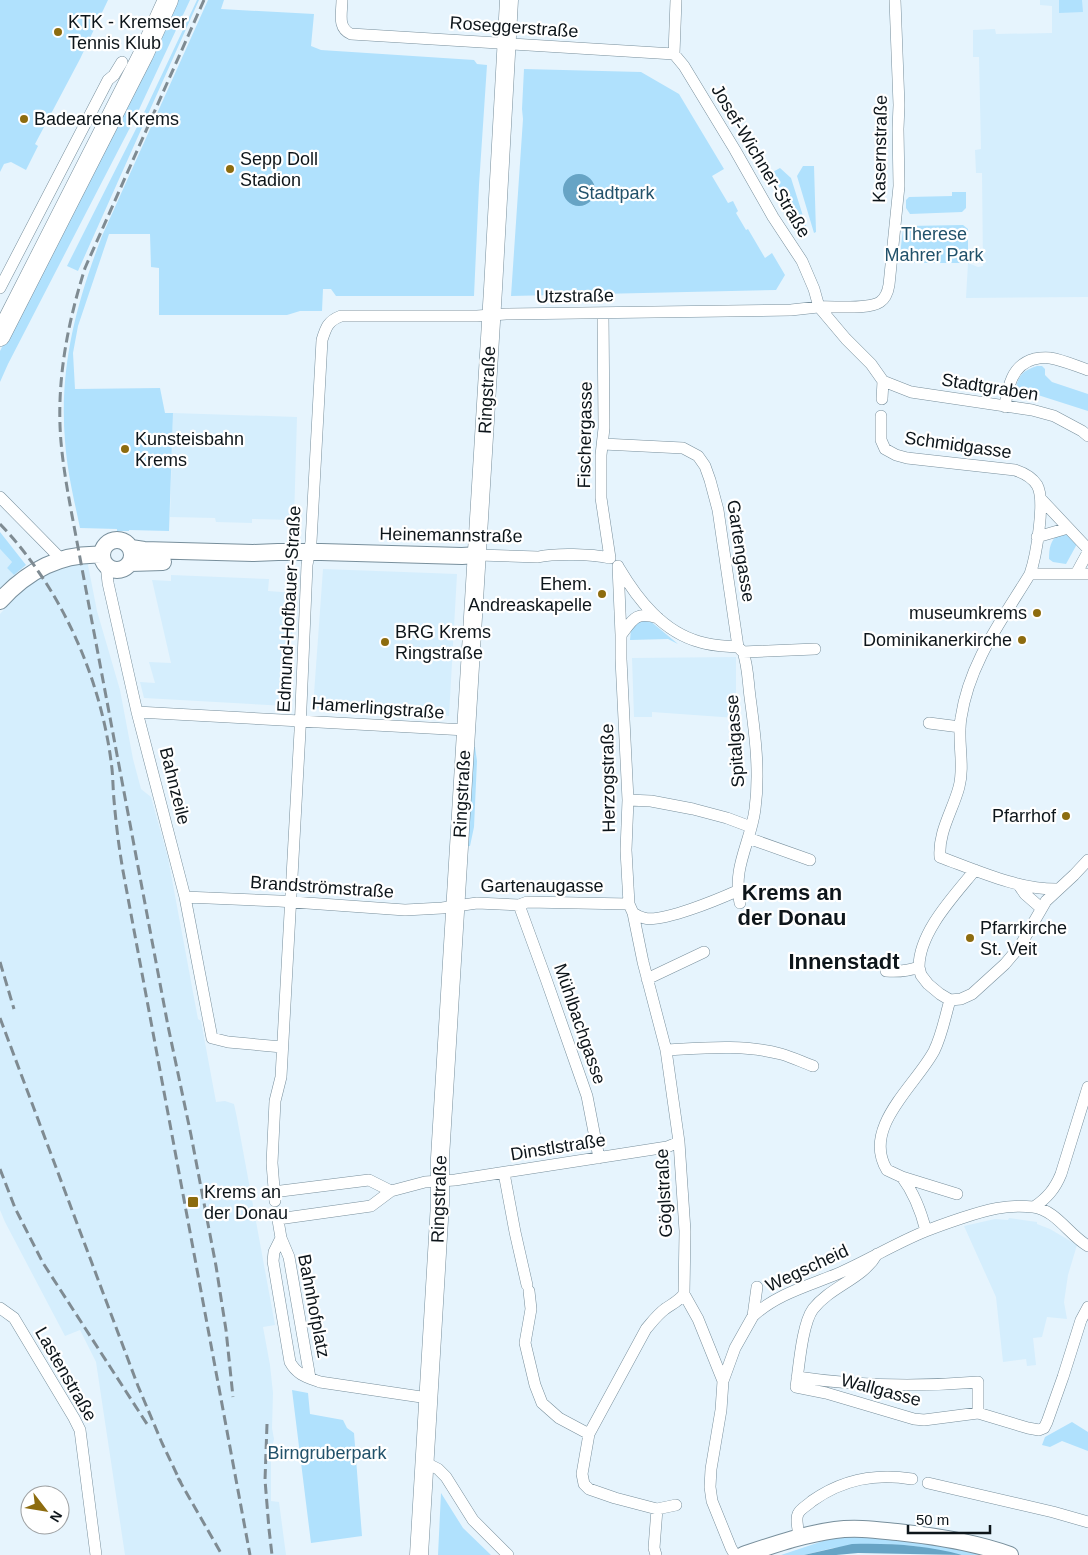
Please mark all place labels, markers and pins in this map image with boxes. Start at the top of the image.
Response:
place label: KTK - Kremser Tennis Klub [68,12,187,53]
marker: KTK - Kremser Tennis Klub [52,26,64,38]
place label: Badearena Krems [34,109,179,129]
marker: Badearena Krems [18,113,30,125]
place label: Sepp Doll Stadion [240,149,318,190]
marker: Sepp Doll Stadion [224,163,236,175]
place label: Kunsteisbahn Krems [135,429,244,470]
marker: Kunsteisbahn Krems [119,443,131,455]
place label: Ehem. Andreaskapelle [468,574,592,615]
marker: Ehem. Andreaskapelle [596,588,608,600]
place label: museumkrems [909,603,1027,623]
marker: museumkrems [1031,607,1043,619]
place label: BRG Krems Ringstraße [395,622,491,663]
place label: Dominikanerkirche [863,630,1012,650]
marker: Dominikanerkirche [1016,634,1028,646]
marker: BRG Krems Ringstraße [379,636,391,648]
place label: Pfarrhof [992,806,1057,826]
marker: Pfarrhof [1060,810,1072,822]
place label: Pfarrkirche St. Veit [980,918,1067,959]
marker: Pfarrkirche St. Veit [964,932,976,944]
place label: Krems an der Donau [204,1182,288,1223]
marker: Krems an der Donau [186,1195,200,1209]

